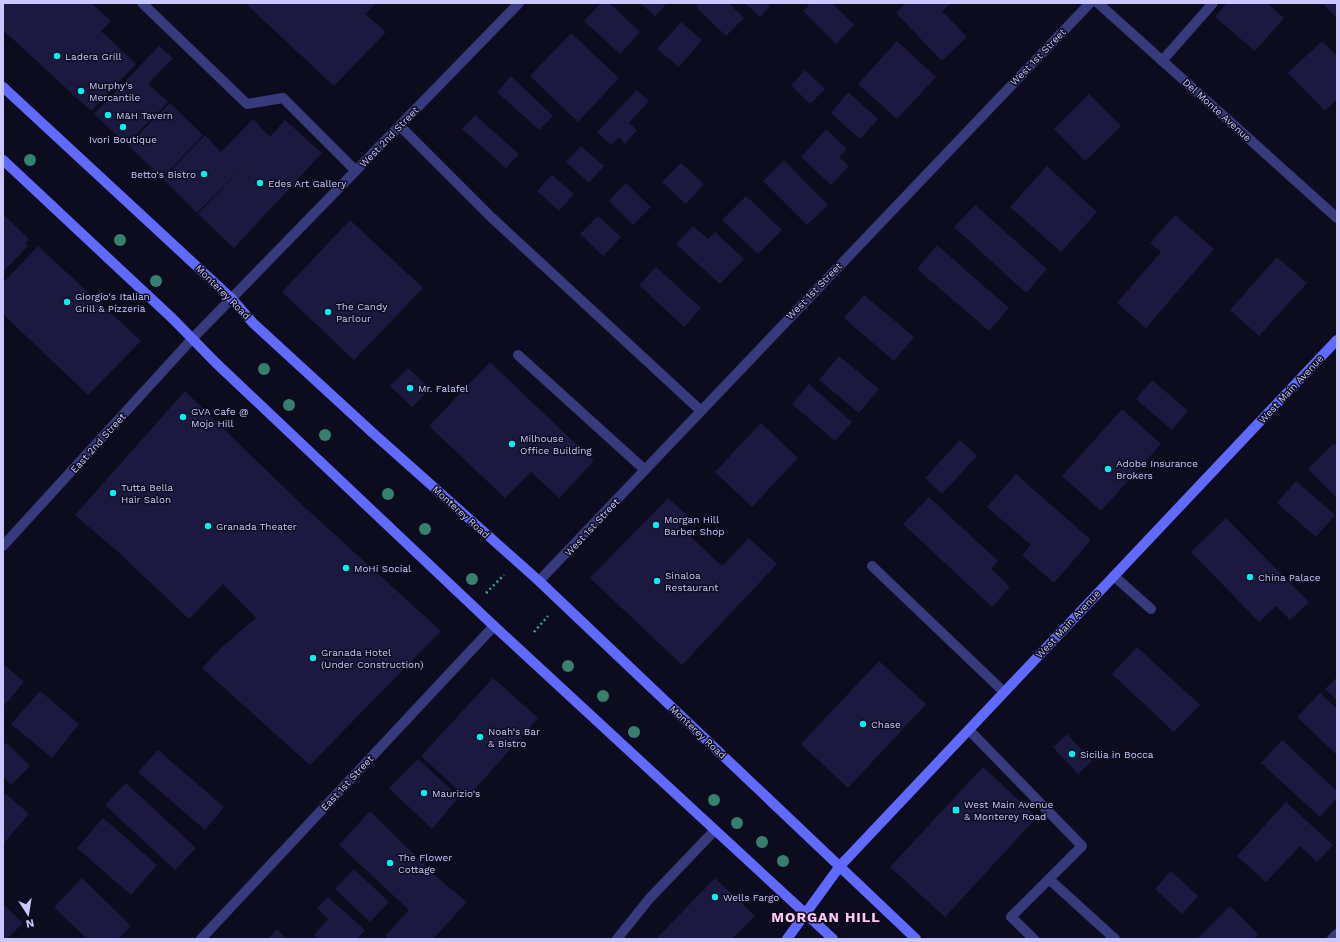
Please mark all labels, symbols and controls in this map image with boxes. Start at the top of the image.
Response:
street label: West 1st Street [1008,26,1068,88]
marker: Ladera Grill [52,51,62,61]
place label: Ladera Grill [65,51,122,62]
street label: Del Monte Avenue [1181,76,1254,144]
place label: Murphy's Mercantile [89,80,140,103]
marker: Murphy's Mercantile [76,86,86,96]
street label: West 2nd Street [357,104,421,169]
marker: M&H Tavern [103,110,113,120]
place label: M&H Tavern [116,110,173,121]
marker: Ivori Boutique [118,122,128,132]
place label: Ivori Boutique [89,134,157,145]
place label: Betto's Bistro [131,169,196,180]
marker: Betto's Bistro [199,169,209,179]
marker: Edes Art Gallery [255,178,265,188]
place label: Edes Art Gallery [268,178,347,189]
street label: West 1st Street [784,260,844,322]
street label: Monterey Road [193,262,253,322]
place label: Giorgio's Italian Grill & Pizzeria [75,291,150,314]
marker: Giorgio's Italian Grill & Pizzeria [62,297,72,307]
place label: The Candy Parlour [336,301,388,324]
marker: The Candy Parlour [323,307,333,317]
street label: West Main Avenue [1257,352,1326,425]
marker: Mr. Falafel [405,383,415,393]
place label: Mr. Falafel [418,383,468,394]
place label: GVA Cafe @ Mojo Hill [191,406,249,429]
street label: East 2nd Street [68,410,128,475]
marker: GVA Cafe @ Mojo Hill [178,412,188,422]
place label: Milhouse Office Building [520,433,592,456]
marker: Milhouse Office Building [507,439,517,449]
place label: Adobe Insurance Brokers [1116,458,1198,481]
marker: Adobe Insurance Brokers [1103,464,1113,474]
place label: Tutta Bella Hair Salon [121,482,174,505]
street label: Monterey Road [430,484,492,540]
marker: Tutta Bella Hair Salon [108,488,118,498]
street label: West 1st Street [563,495,622,558]
place label: Morgan Hill Barber Shop [664,514,724,537]
marker: Morgan Hill Barber Shop [651,520,661,530]
marker: Granada Theater [203,521,213,531]
place label: Granada Theater [216,521,297,532]
marker: MoHi Social [341,563,351,573]
place label: MoHi Social [354,563,411,574]
place label: Sinaloa Restaurant [665,570,719,593]
marker: China Palace [1245,572,1255,582]
place label: China Palace [1258,572,1321,583]
marker: Sinaloa Restaurant [652,576,662,586]
street label: West Main Avenue [1034,587,1103,660]
place label: Granada Hotel (Under Construction) [321,647,423,670]
marker: Granada Hotel (Under Construction) [308,653,318,663]
street label: Monterey Road [668,703,728,761]
marker: Chase [858,719,868,729]
place label: Chase [871,719,901,730]
place label: Noah's Bar & Bistro [488,726,540,749]
marker: Noah's Bar & Bistro [475,732,485,742]
marker: Sicilia in Bocca [1067,749,1077,759]
place label: Sicilia in Bocca [1080,749,1154,760]
street label: East 1st Street [319,752,376,813]
marker: Maurizio's [419,788,429,798]
place label: Maurizio's [432,788,480,799]
place label: West Main Avenue & Monterey Road [964,799,1054,822]
marker: West Main Avenue & Monterey Road [951,805,961,815]
place label: The Flower Cottage [398,852,452,875]
marker: The Flower Cottage [385,858,395,868]
marker: Wells Fargo [710,892,720,902]
place label: Wells Fargo [723,892,779,903]
north arrow [8,894,48,934]
district label: MORGAN HILL [771,909,881,925]
text: N [25,916,35,930]

